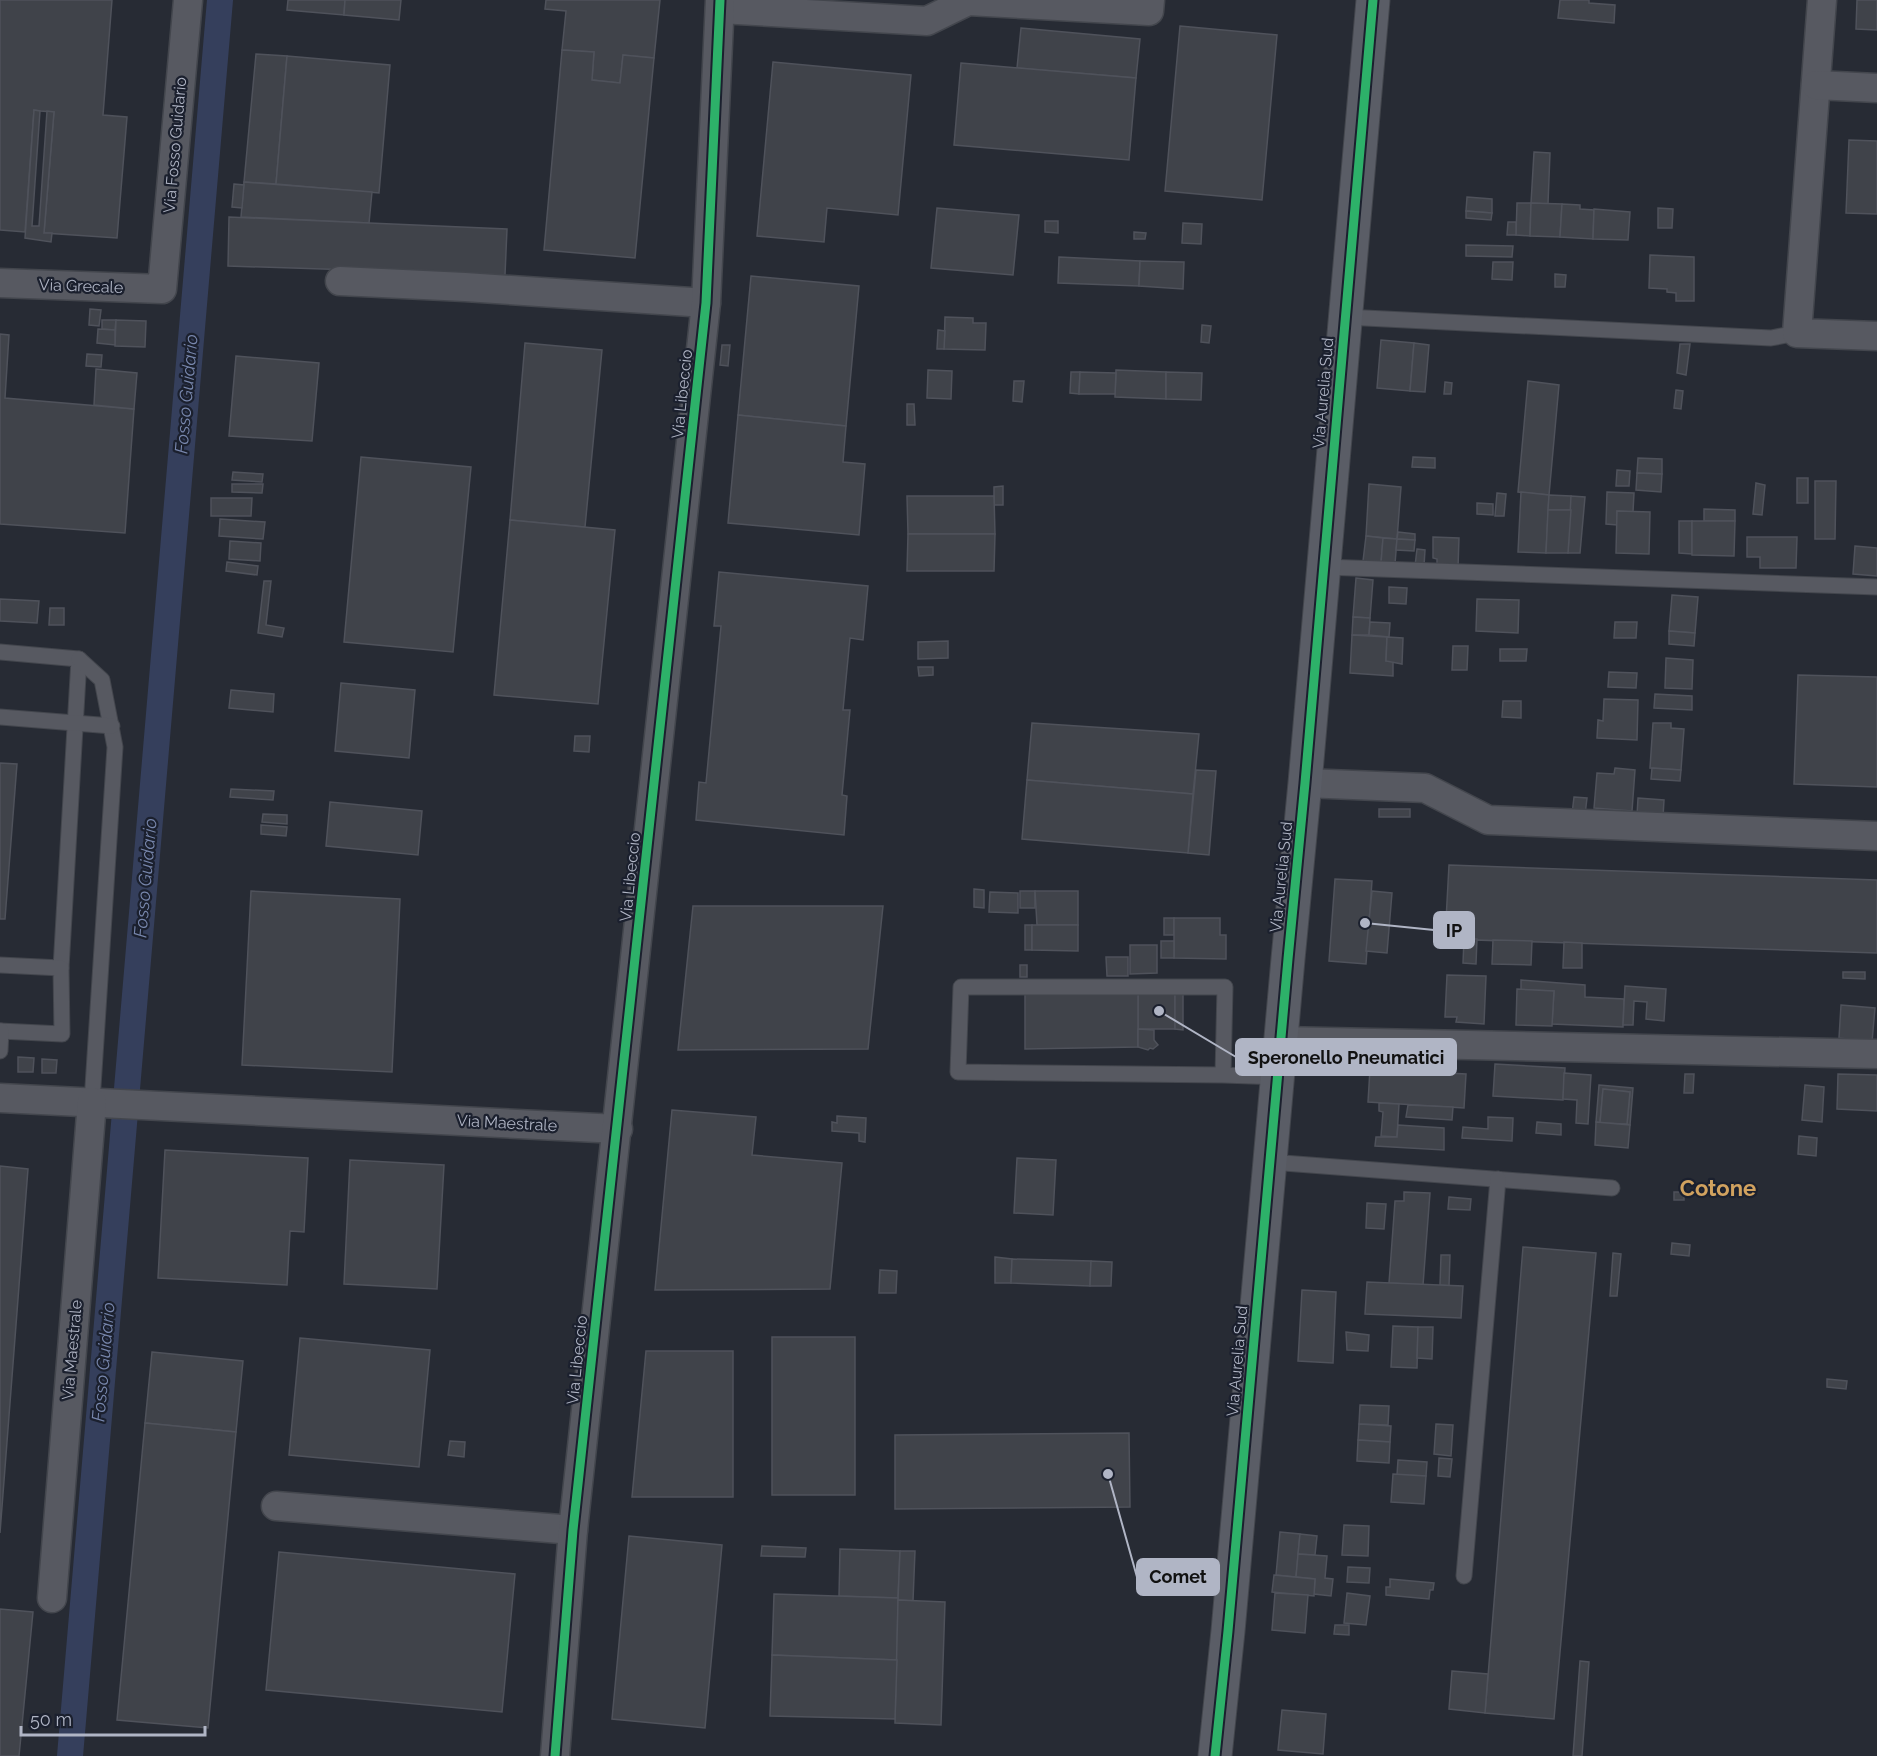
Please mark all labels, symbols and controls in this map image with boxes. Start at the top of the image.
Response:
street label: Via Fosso Guidario [160,76,190,214]
street label: Via Grecale [38,275,124,297]
water label: Fosso Guidario [170,333,202,455]
street label: Via Aurelia Sud [1309,337,1337,449]
street label: Via Libeccio [668,348,696,440]
water label: Fosso Guidario [129,817,161,939]
street label: Via Aurelia Sud [1266,821,1296,933]
street label: Via Libeccio [616,831,644,923]
callout: IP [1434,912,1474,948]
text: IP [1446,920,1462,941]
callout: Speronello Pneumatici [1236,1039,1456,1075]
text: Speronello Pneumatici [1248,1047,1444,1068]
street label: Via Maestrale [456,1111,558,1135]
district label: Cotone [1680,1175,1756,1201]
street label: Via Maestrale [58,1299,86,1401]
water label: Fosso Guidario [87,1301,119,1423]
street label: Via Aurelia Sud [1223,1305,1251,1417]
street label: Via Libeccio [563,1314,591,1406]
callout: Comet [1137,1559,1219,1595]
text: Comet [1149,1566,1207,1587]
scale bar [21,1699,206,1737]
text: 50 m [30,1709,72,1730]

